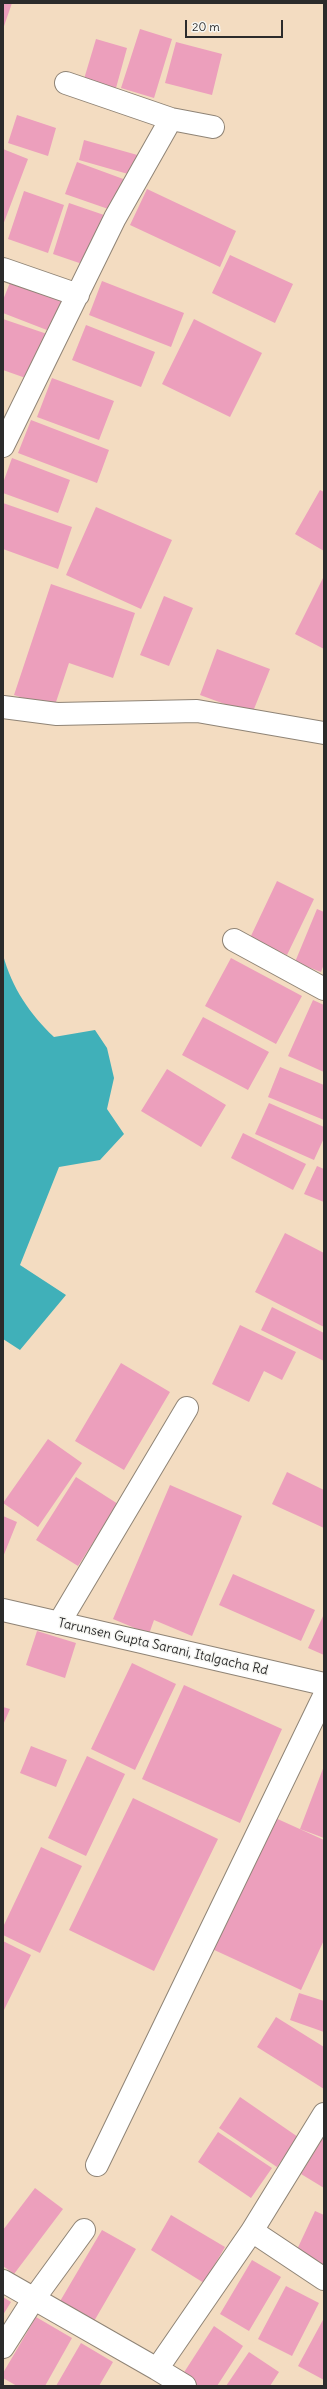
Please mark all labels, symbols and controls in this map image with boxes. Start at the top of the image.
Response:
scale bar [187,12,285,38]
text: 20 m [192,19,220,34]
street label: Tarunsen Gupta Sarani, Italgacha Rd [56,1615,270,1679]

